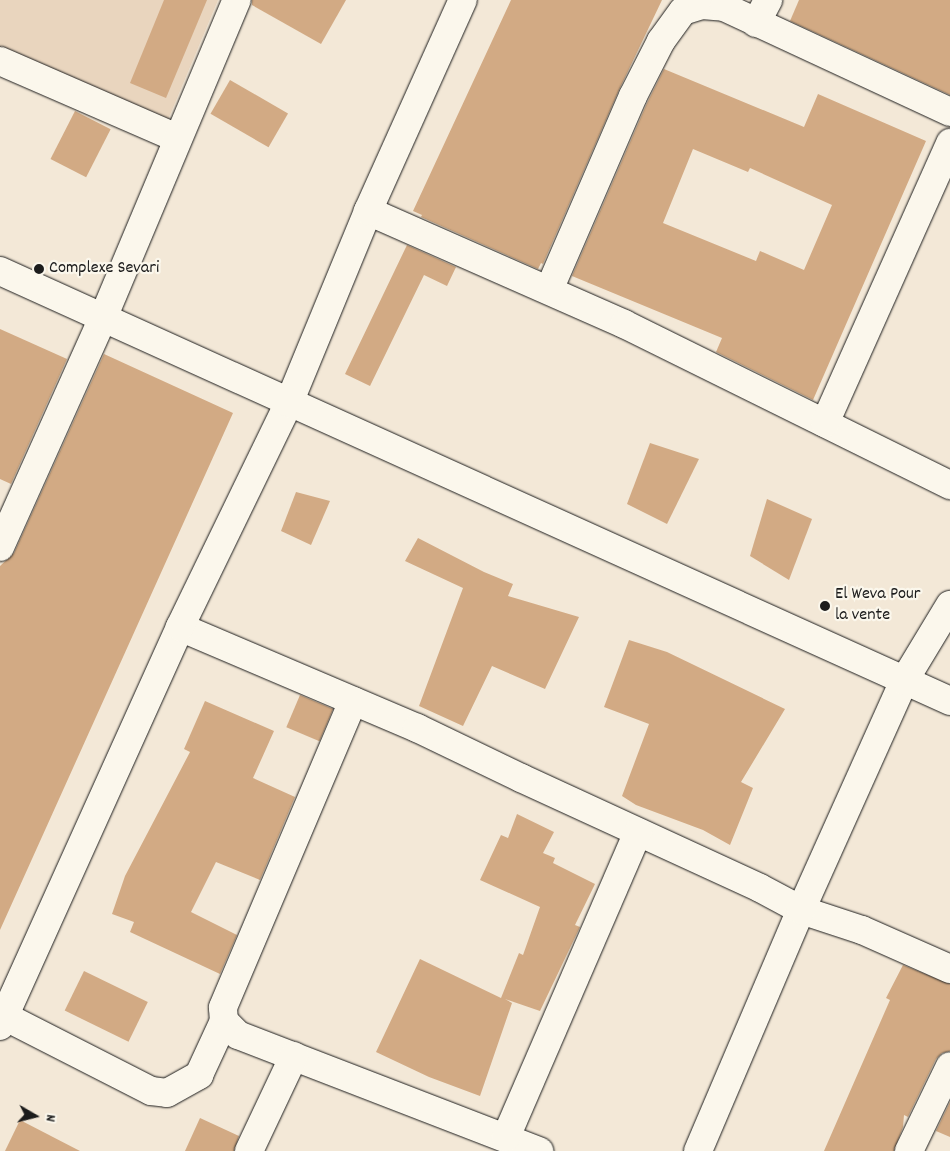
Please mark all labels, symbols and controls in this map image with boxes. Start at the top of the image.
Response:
place label: Complexe Sevari [49,258,159,280]
marker: Complexe Sevari [33,263,45,275]
place label: El Weva Pour la vente [835,585,921,628]
marker: El Weva Pour la vente [819,600,831,612]
north arrow [10,1091,60,1141]
text: N [39,1113,60,1123]

